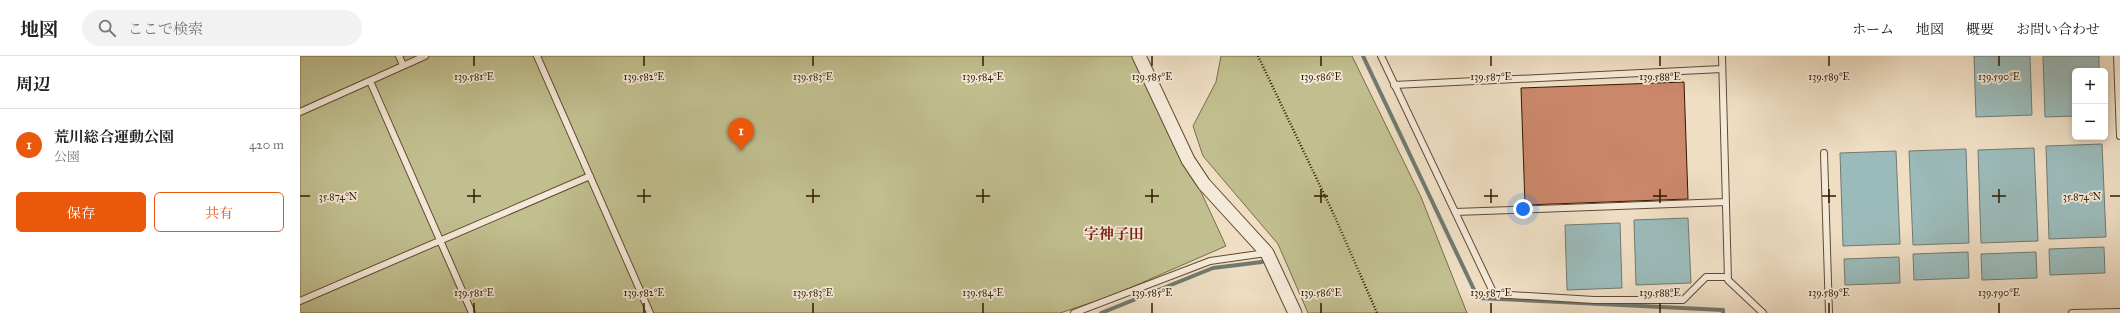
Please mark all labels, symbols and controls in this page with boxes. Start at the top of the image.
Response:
search box [82,10,362,46]
icon: search [96,17,118,39]
text: 地図 [20,18,58,41]
text: ここで検索 [128,20,203,38]
text: ホーム [1852,21,1894,38]
text: 地図 [1916,21,1944,38]
text: 概要 [1966,21,1994,38]
text: お問い合わせ [2016,21,2100,38]
map controls [2072,68,2108,140]
button: + [2072,68,2108,104]
text: 139.581°E [454,71,494,83]
text: 139.582°E [624,71,664,83]
text: 139.583°E [793,71,833,83]
text: 139.584°E [962,71,1004,83]
text: 139.585°E [1132,71,1172,83]
text: 139.586°E [1300,71,1342,83]
text: 139.587°E [1470,71,1512,83]
text: 139.588°E [1639,71,1681,83]
text: 139.589°E [1808,71,1850,83]
text: 139.590°E [1978,71,2020,83]
text: 周辺 [16,74,50,95]
button: − [2072,104,2108,140]
pin: 1 [728,118,754,151]
text: 荒川総合運動公園 [54,128,174,146]
text: 1 [26,137,32,153]
text: 420 m [249,137,284,153]
text: 公園 [54,149,80,165]
text: 35.874°N [319,191,358,203]
text: 35.874°N [2063,191,2102,203]
button: 保存 [16,192,146,232]
button: 共有 [154,192,284,232]
your location [1513,199,1533,219]
district label: 字神子田 [1084,225,1144,243]
text: 139.581°E [454,287,494,299]
text: 139.582°E [624,287,664,299]
text: 139.583°E [793,287,833,299]
text: 139.584°E [962,287,1004,299]
text: 139.585°E [1132,287,1172,299]
text: 139.586°E [1300,287,1342,299]
text: 139.587°E [1470,287,1512,299]
text: 139.588°E [1639,287,1681,299]
text: 139.589°E [1808,287,1850,299]
text: 139.590°E [1978,287,2020,299]

